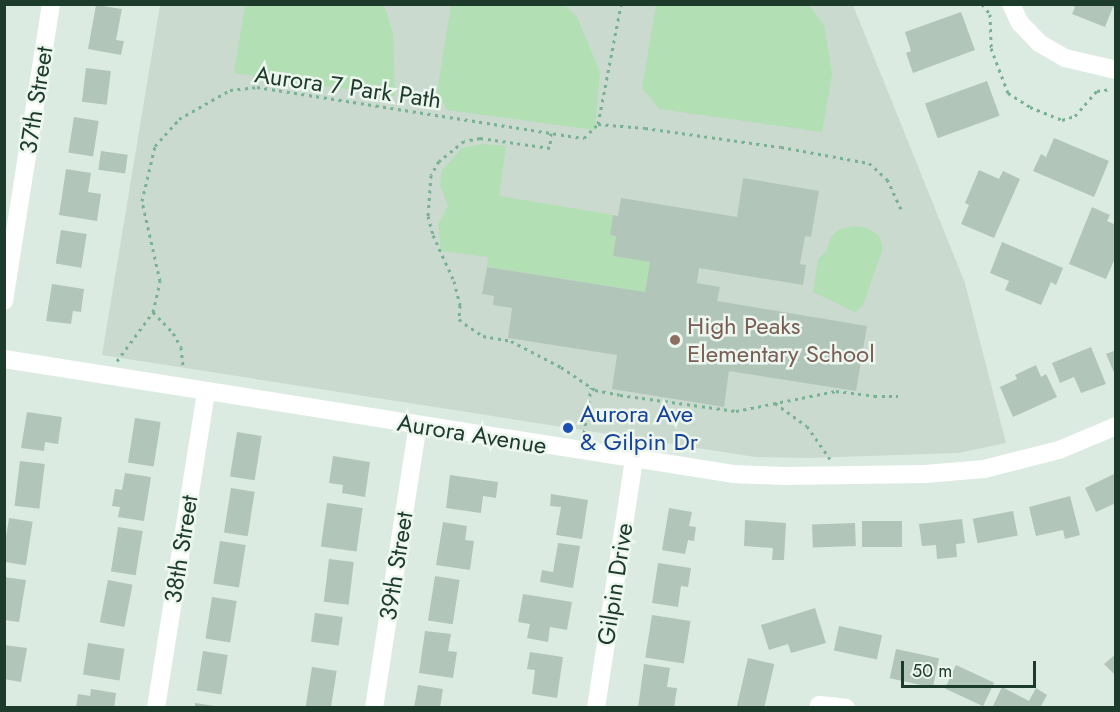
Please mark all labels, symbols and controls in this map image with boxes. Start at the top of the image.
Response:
street label: 37th Street [13,44,59,156]
street label: Aurora 7 Park Path [253,60,443,114]
place label: High Peaks Elementary School [687,312,875,368]
marker: High Peaks Elementary School [668,333,682,347]
place label: Aurora Ave & Gilpin Dr [580,400,698,456]
street label: Aurora Avenue [395,408,549,460]
marker: Aurora Ave & Gilpin Dr [561,421,575,435]
street label: 38th Street [158,493,204,605]
street label: 39th Street [373,510,419,622]
street label: Gilpin Drive [591,521,639,647]
scale bar [904,649,1039,687]
text: 50 m [912,658,952,684]

